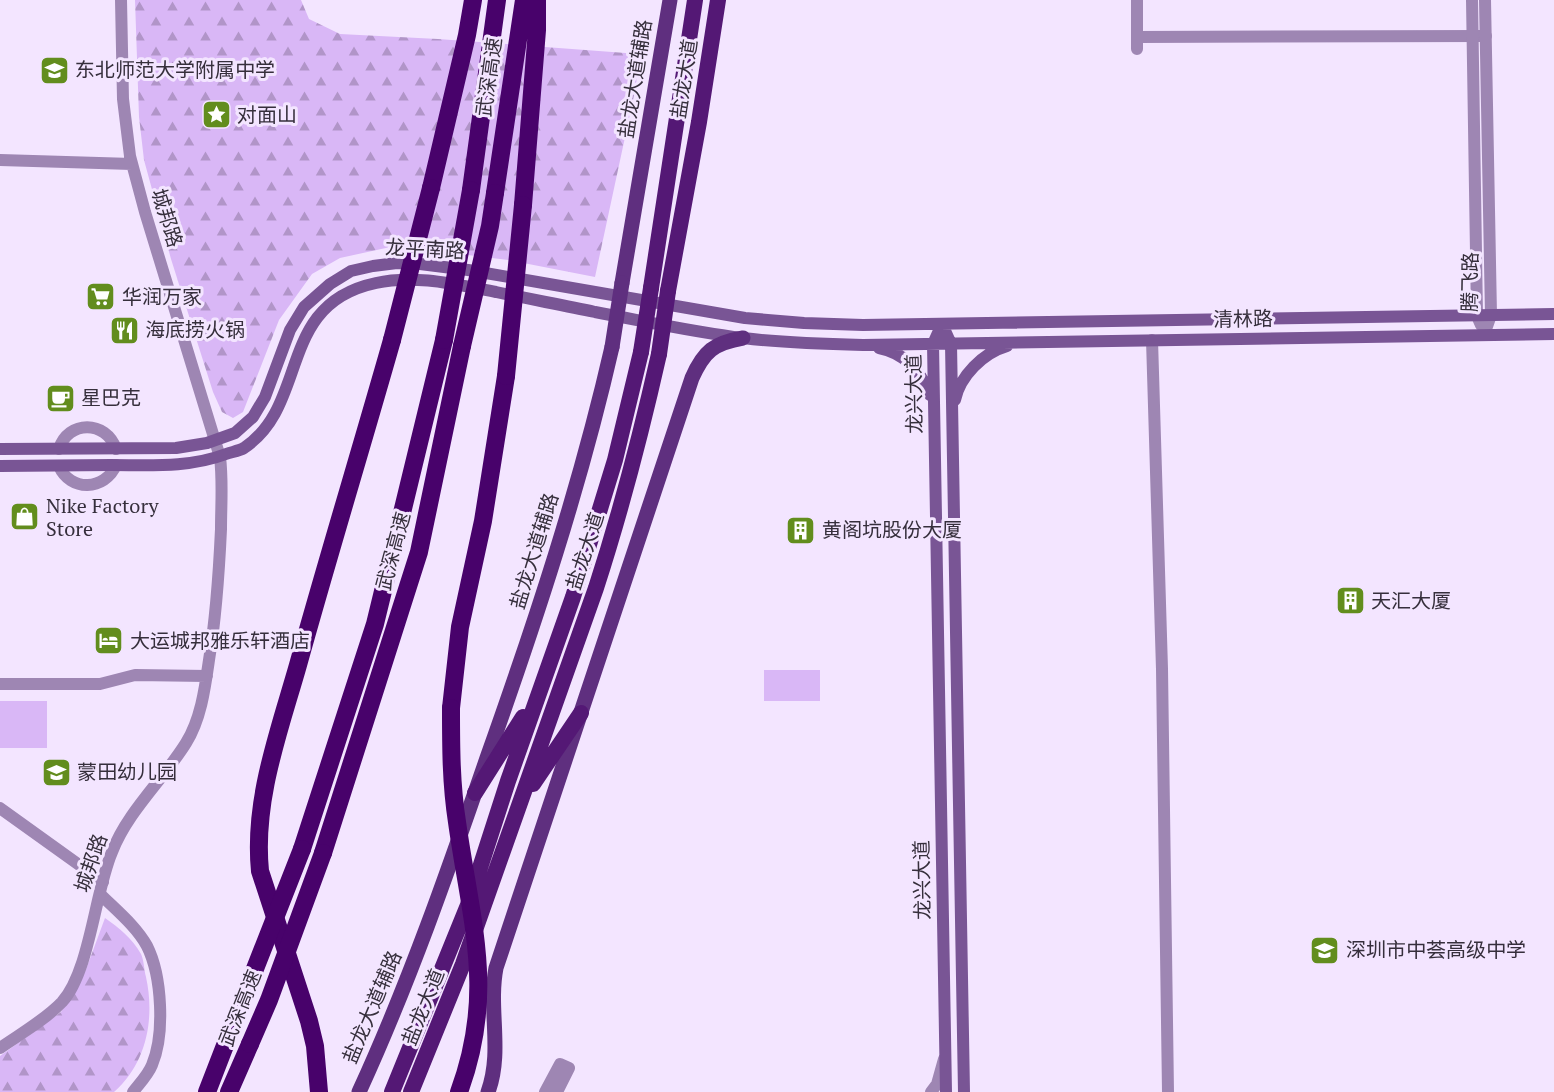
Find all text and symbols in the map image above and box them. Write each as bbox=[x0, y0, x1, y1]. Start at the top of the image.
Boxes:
street label: 盐龙大道辅路 bbox=[612, 18, 657, 140]
street label: 武深高速 bbox=[470, 35, 507, 118]
street label: 盐龙大道 bbox=[664, 37, 703, 121]
school or university icon: 东北师范大学附属中学 bbox=[38, 54, 70, 86]
place label: 东北师范大学附属中学 bbox=[75, 56, 275, 83]
place icon: 对面山 bbox=[200, 99, 232, 131]
place label: 对面山 bbox=[237, 101, 297, 128]
street label: 城邦路 bbox=[146, 185, 189, 250]
street label: 龙平南路 bbox=[384, 233, 466, 264]
street label: 腾飞路 bbox=[1455, 252, 1484, 312]
supermarket icon: 华润万家 bbox=[85, 281, 117, 313]
place label: 华润万家 bbox=[122, 283, 202, 310]
street label: 清林路 bbox=[1213, 304, 1273, 333]
restaurant icon: 海底捞火锅 bbox=[108, 314, 140, 346]
place label: 海底捞火锅 bbox=[145, 316, 245, 343]
street label: 龙兴大道 bbox=[899, 354, 928, 434]
cafe icon: 星巴克 bbox=[44, 382, 76, 414]
place label: 星巴克 bbox=[81, 384, 141, 411]
street label: 盐龙大道辅路 bbox=[503, 490, 564, 612]
place label: Nike Factory Store bbox=[46, 492, 159, 542]
shop icon: Nike Factory Store bbox=[9, 501, 41, 533]
street label: 武深高速 bbox=[369, 509, 416, 593]
street label: 盐龙大道 bbox=[559, 509, 610, 593]
building icon: 黄阁坑股份大厦 bbox=[785, 514, 817, 546]
place label: 黄阁坑股份大厦 bbox=[822, 516, 962, 543]
building icon: 天汇大厦 bbox=[1334, 585, 1366, 617]
place label: 天汇大厦 bbox=[1371, 587, 1451, 614]
hotel icon: 大运城邦雅乐轩酒店 bbox=[93, 625, 125, 657]
place label: 大运城邦雅乐轩酒店 bbox=[130, 627, 310, 654]
school or university icon: 蒙田幼儿园 bbox=[40, 756, 72, 788]
place label: 蒙田幼儿园 bbox=[77, 758, 177, 785]
street label: 城邦路 bbox=[68, 830, 113, 896]
street label: 龙兴大道 bbox=[907, 840, 936, 920]
school or university icon: 深圳市中荟高级中学 bbox=[1309, 934, 1341, 966]
place label: 深圳市中荟高级中学 bbox=[1346, 936, 1526, 963]
street label: 盐龙大道辅路 bbox=[336, 946, 407, 1067]
street label: 盐龙大道 bbox=[395, 965, 450, 1049]
street label: 武深高速 bbox=[212, 966, 267, 1050]

